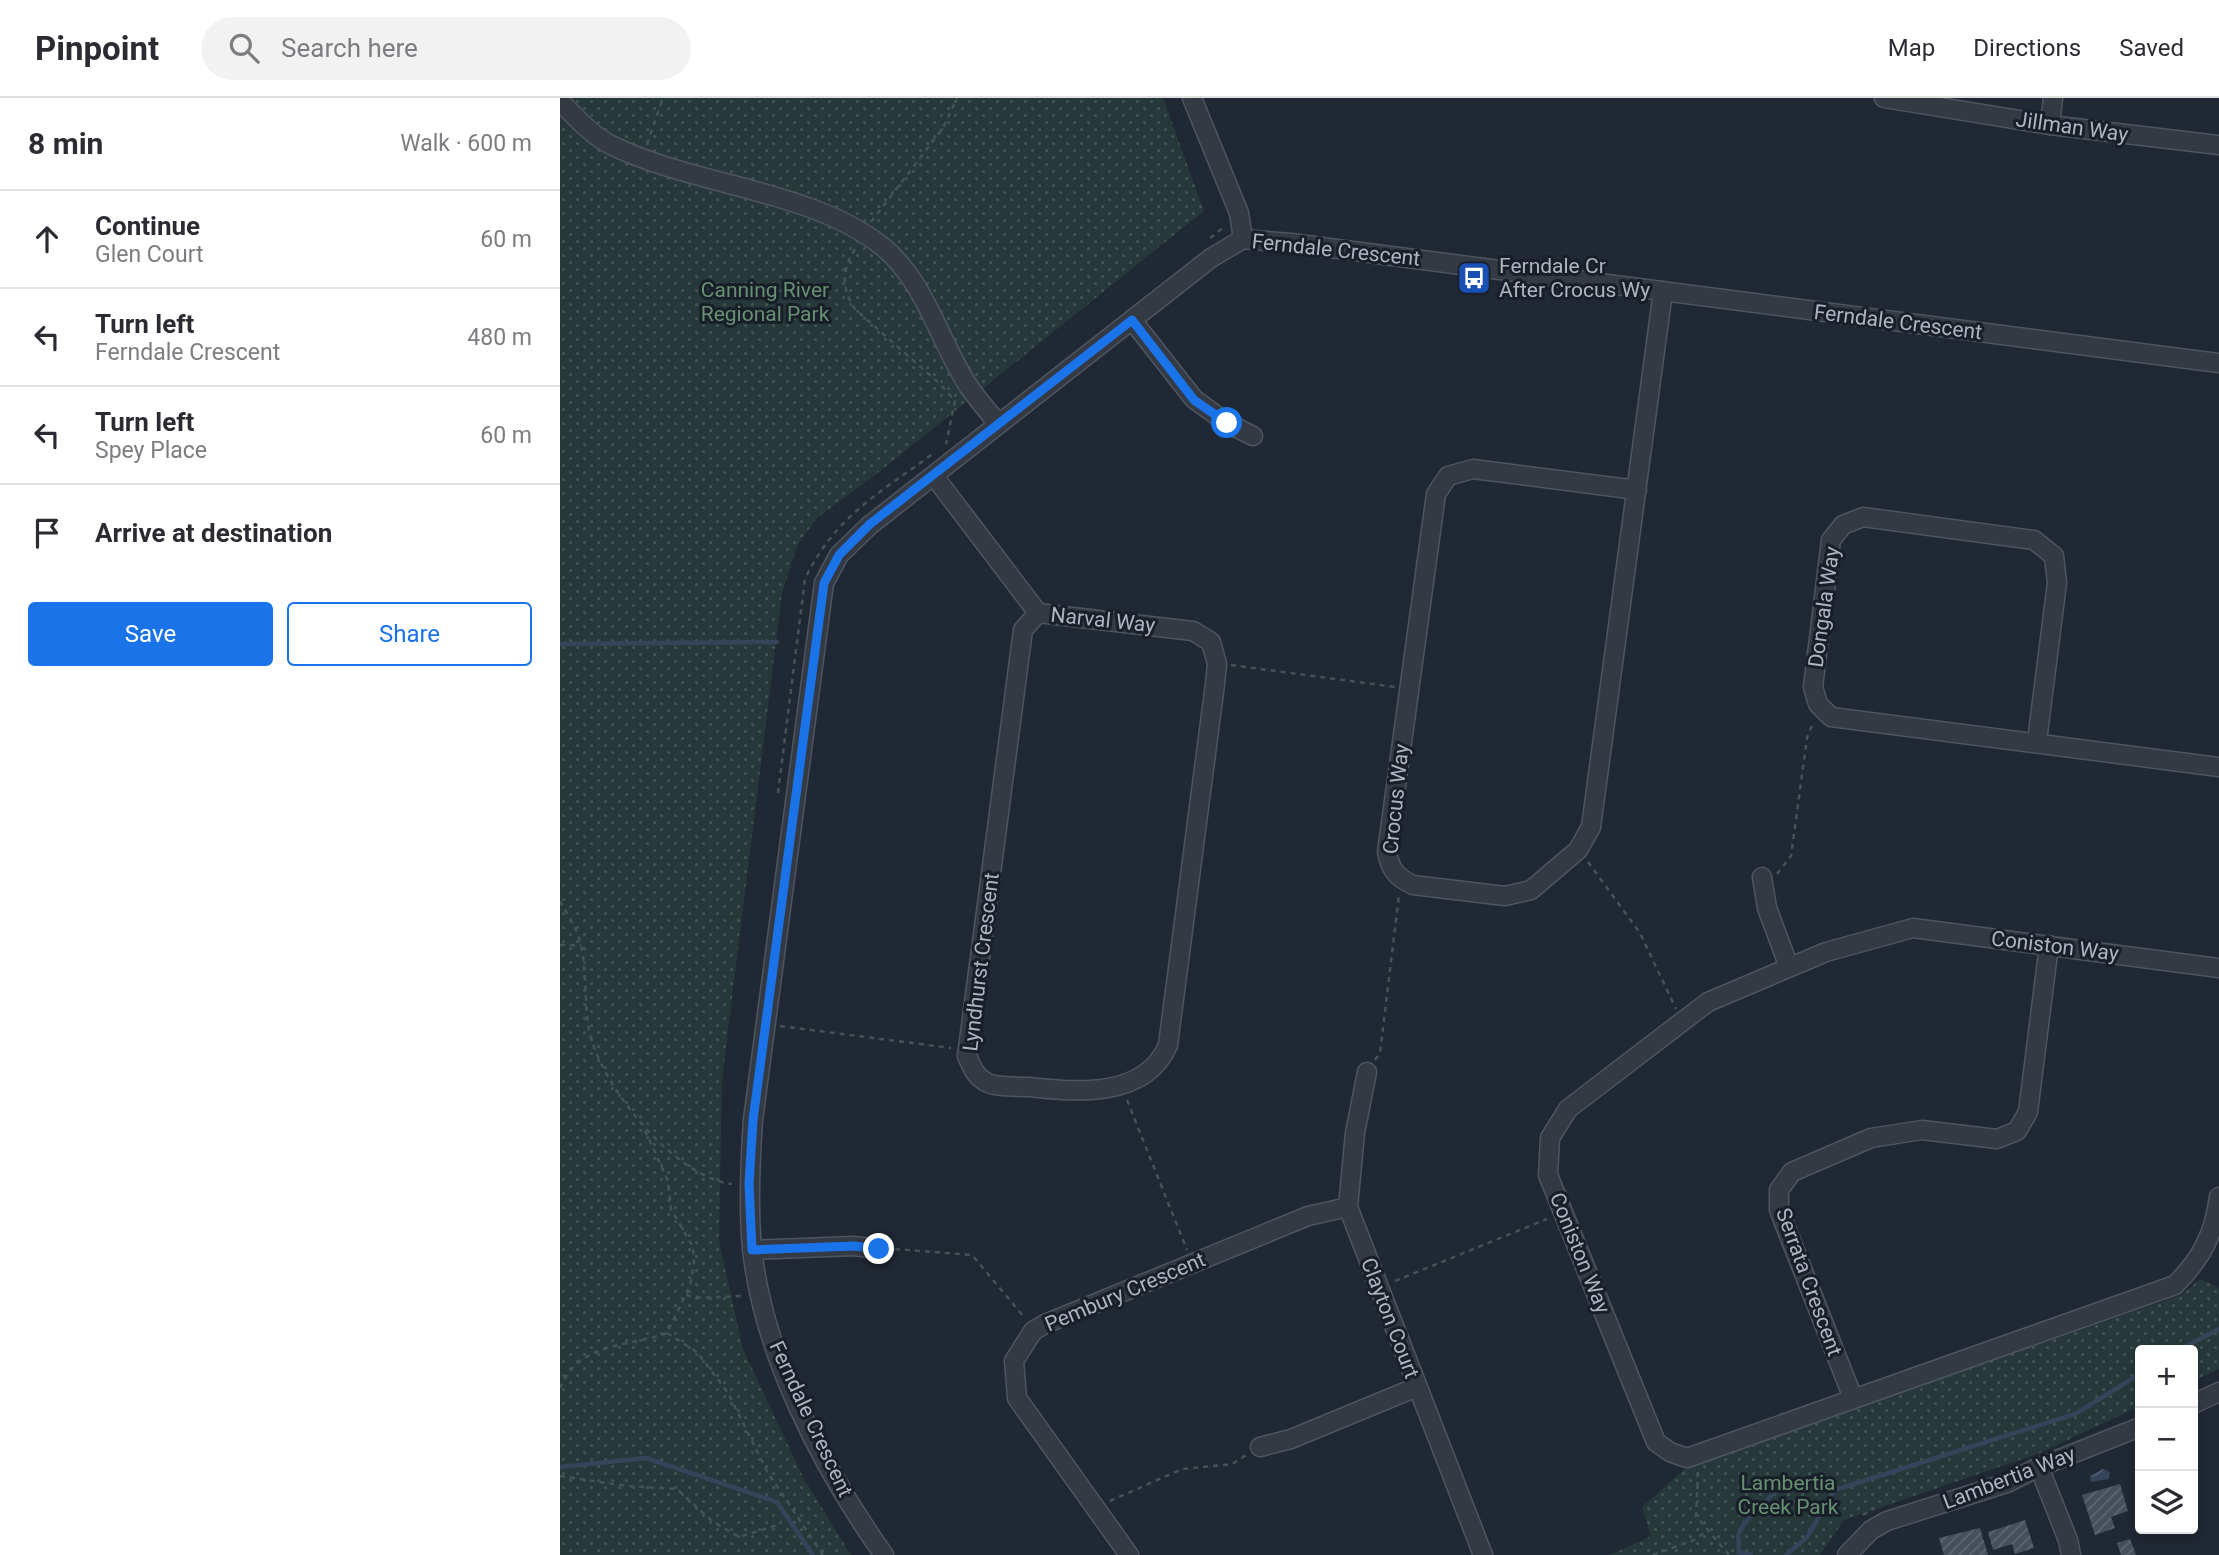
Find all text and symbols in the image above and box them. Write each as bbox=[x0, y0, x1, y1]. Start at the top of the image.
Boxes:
search box bbox=[201, 17, 691, 80]
text: Pinpoint bbox=[35, 29, 159, 68]
icon: search bbox=[225, 29, 263, 67]
text: Search here bbox=[281, 33, 418, 63]
text: Map bbox=[1888, 34, 1935, 62]
text: Directions bbox=[1973, 34, 2081, 62]
text: Saved bbox=[2119, 34, 2184, 62]
street label: Jillman Way bbox=[2014, 107, 2130, 147]
text: 8 min bbox=[28, 126, 103, 161]
text: Walk · 600 m bbox=[400, 130, 532, 157]
text: Continue bbox=[95, 211, 200, 241]
icon: ahead bbox=[28, 220, 66, 258]
text: 60 m bbox=[480, 226, 532, 253]
street label: Ferndale Crescent bbox=[1251, 229, 1421, 271]
text: Glen Court bbox=[95, 241, 204, 268]
place label: Ferndale Cr After Crocus Wy bbox=[1499, 254, 1650, 302]
bus stop icon: Ferndale Cr After Crocus Wy bbox=[1455, 259, 1493, 297]
park label: Canning River Regional Park bbox=[701, 278, 830, 326]
street label: Ferndale Crescent bbox=[1813, 300, 1984, 344]
text: Turn left bbox=[95, 309, 194, 339]
icon: left bbox=[28, 318, 66, 356]
text: 480 m bbox=[467, 324, 532, 351]
text: Ferndale Crescent bbox=[95, 339, 280, 366]
text: Turn left bbox=[95, 407, 194, 437]
route start bbox=[1211, 407, 1242, 438]
icon: left bbox=[28, 416, 66, 454]
text: 60 m bbox=[480, 422, 532, 449]
text: Spey Place bbox=[95, 437, 207, 464]
icon: arrive bbox=[28, 514, 66, 552]
text: Arrive at destination bbox=[95, 518, 332, 548]
street label: Dongala Way bbox=[1804, 545, 1844, 669]
button: Save bbox=[28, 602, 273, 666]
button: Share bbox=[287, 602, 532, 666]
street label: Narval Way bbox=[1050, 603, 1157, 637]
street label: Crocus Way bbox=[1378, 743, 1414, 855]
street label: Lyndhurst Crescent bbox=[958, 871, 1004, 1053]
street label: Coniston Way bbox=[1990, 926, 2120, 966]
street label: Coniston Way bbox=[1545, 1189, 1615, 1317]
street label: Serrata Crescent bbox=[1771, 1205, 1847, 1359]
route end bbox=[863, 1233, 894, 1264]
street label: Pembury Crescent bbox=[1041, 1247, 1209, 1337]
street label: Clayton Court bbox=[1356, 1254, 1424, 1382]
street label: Ferndale Crescent bbox=[764, 1337, 858, 1501]
map controls bbox=[2135, 1345, 2198, 1534]
button: + bbox=[2135, 1345, 2198, 1408]
button: − bbox=[2135, 1408, 2198, 1471]
street label: Lambertia Way bbox=[1939, 1442, 2079, 1514]
park label: Lambertia Creek Park bbox=[1737, 1471, 1839, 1519]
button: layers bbox=[2135, 1471, 2198, 1534]

